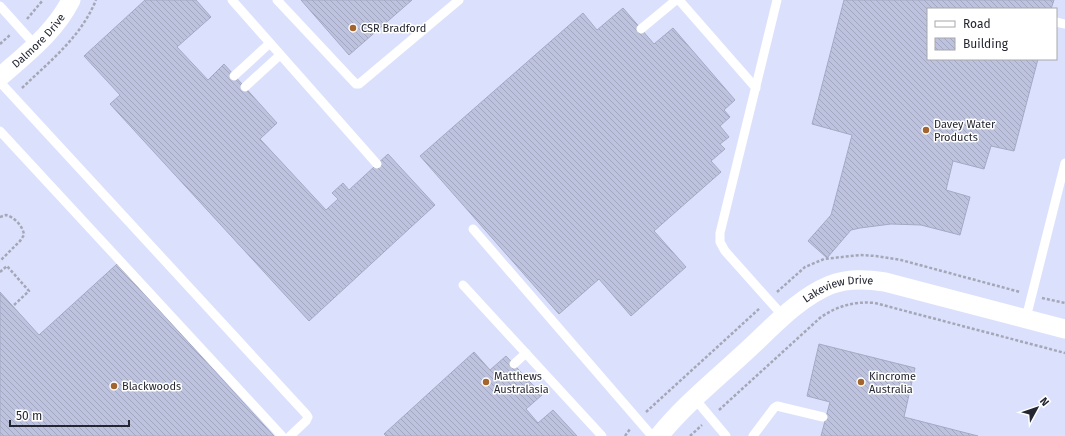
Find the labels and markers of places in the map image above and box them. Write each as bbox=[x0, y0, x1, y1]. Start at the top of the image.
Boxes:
place label: CSR Bradford bbox=[361, 22, 426, 35]
marker: CSR Bradford bbox=[348, 23, 358, 33]
place label: Davey Water Products bbox=[934, 118, 996, 144]
marker: Davey Water Products bbox=[921, 125, 931, 135]
place label: Matthews Australasia bbox=[494, 370, 549, 396]
place label: Kincrome Australia bbox=[869, 370, 916, 396]
marker: Matthews Australasia bbox=[481, 377, 491, 387]
marker: Kincrome Australia bbox=[856, 377, 866, 387]
place label: Blackwoods bbox=[122, 380, 181, 393]
marker: Blackwoods bbox=[109, 381, 119, 391]

